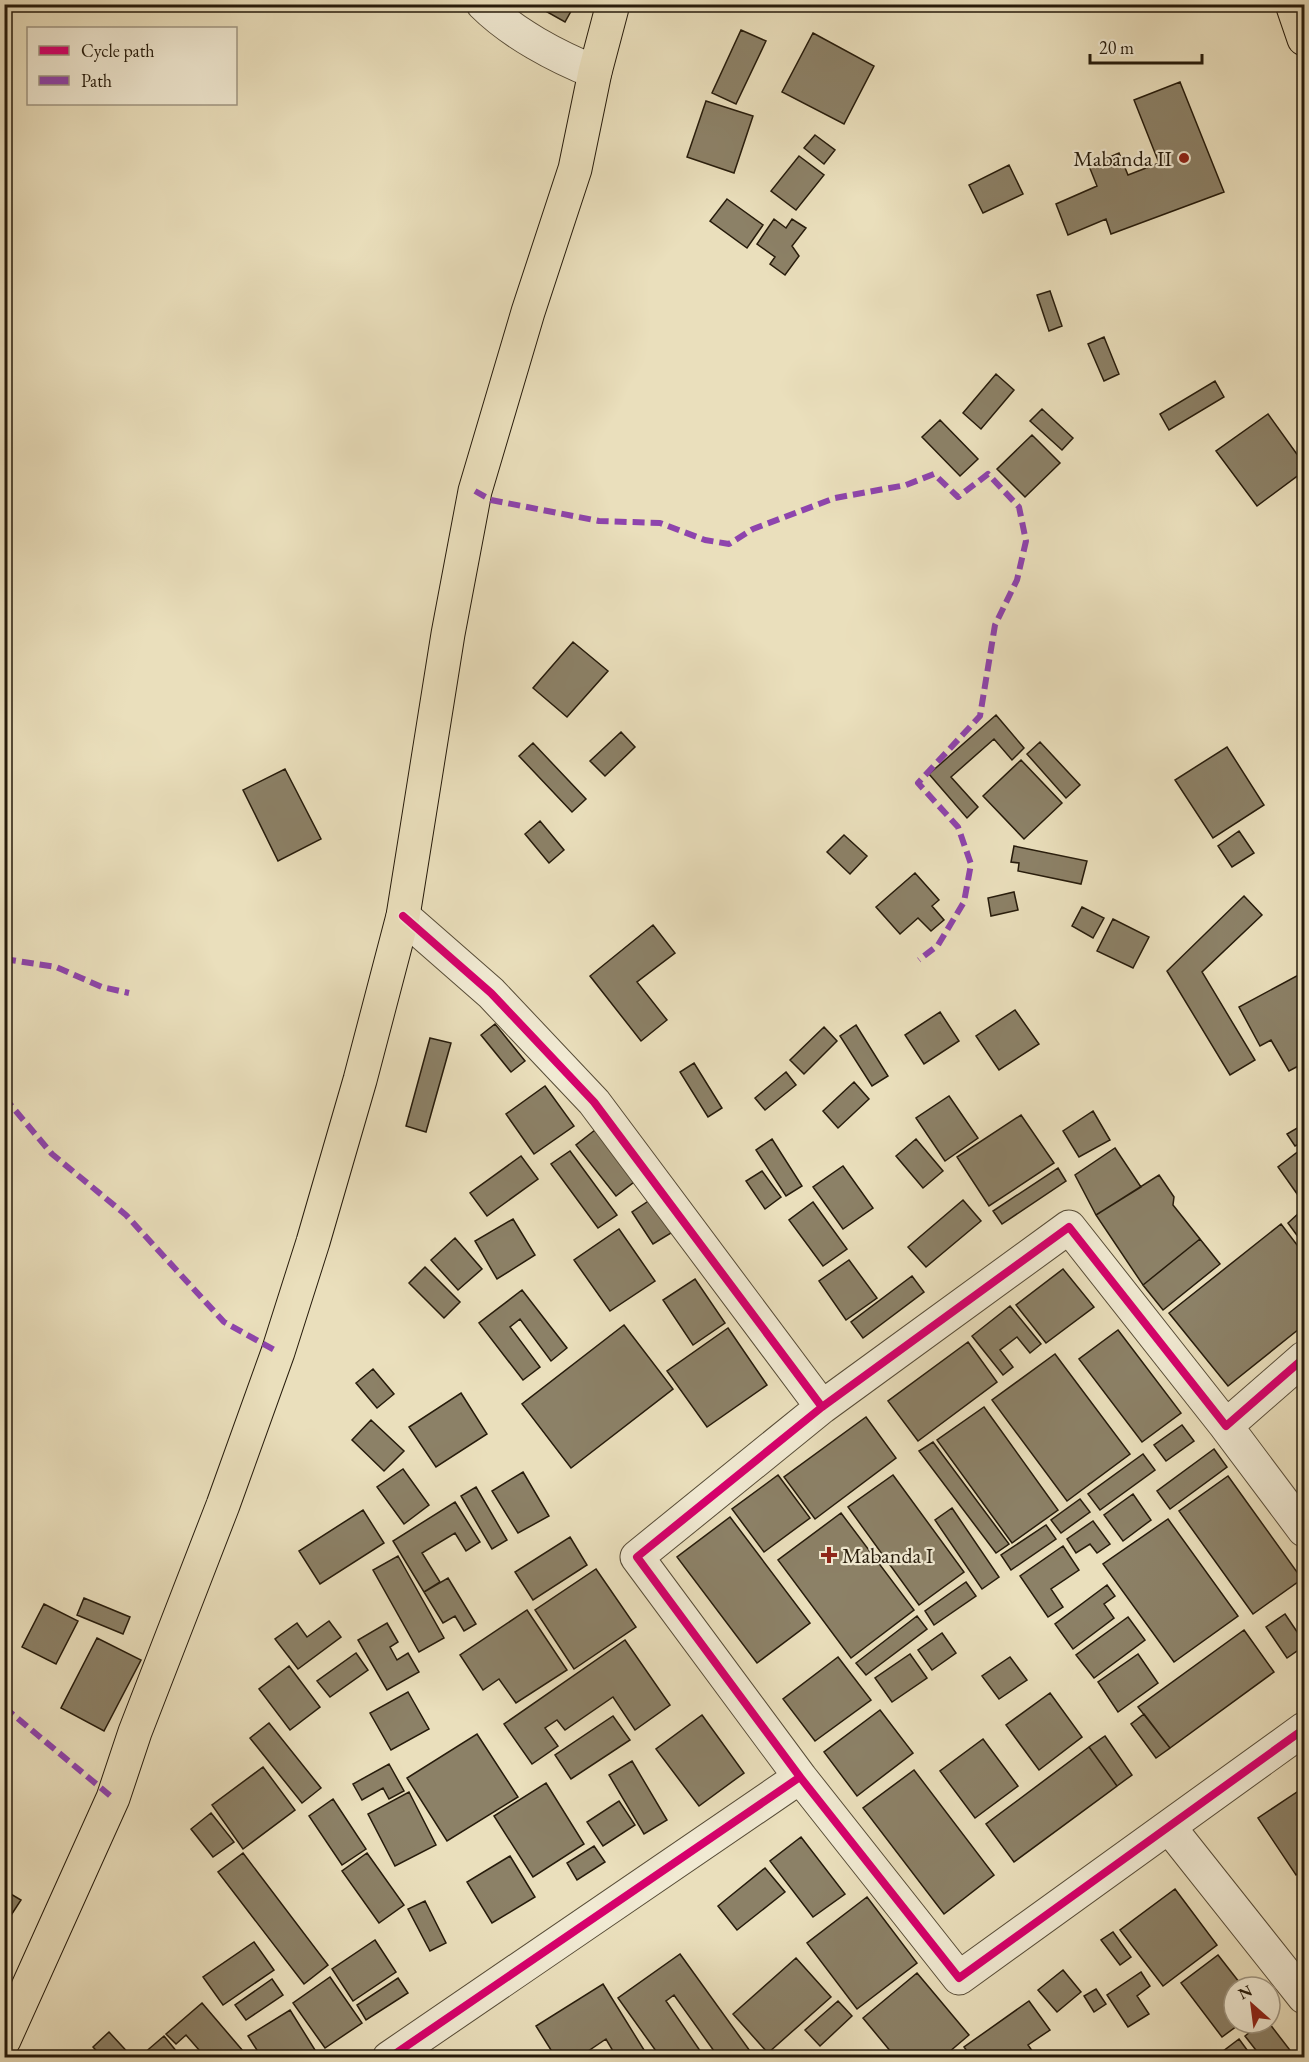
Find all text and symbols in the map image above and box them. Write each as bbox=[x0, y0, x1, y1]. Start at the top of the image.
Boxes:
legend bbox=[27, 27, 237, 105]
scale bar bbox=[1090, 27, 1202, 65]
text: 20 m bbox=[1099, 36, 1134, 59]
text: Cycle path bbox=[81, 39, 155, 62]
text: Path bbox=[81, 69, 112, 92]
place label: Mabanda II bbox=[1073, 144, 1173, 173]
marker: Mabanda II bbox=[1177, 151, 1191, 165]
place label: Mabanda I bbox=[842, 1541, 934, 1570]
marker: Mabanda I bbox=[820, 1546, 838, 1564]
north arrow bbox=[1222, 1975, 1282, 2035]
text: N bbox=[1235, 1980, 1256, 2005]

